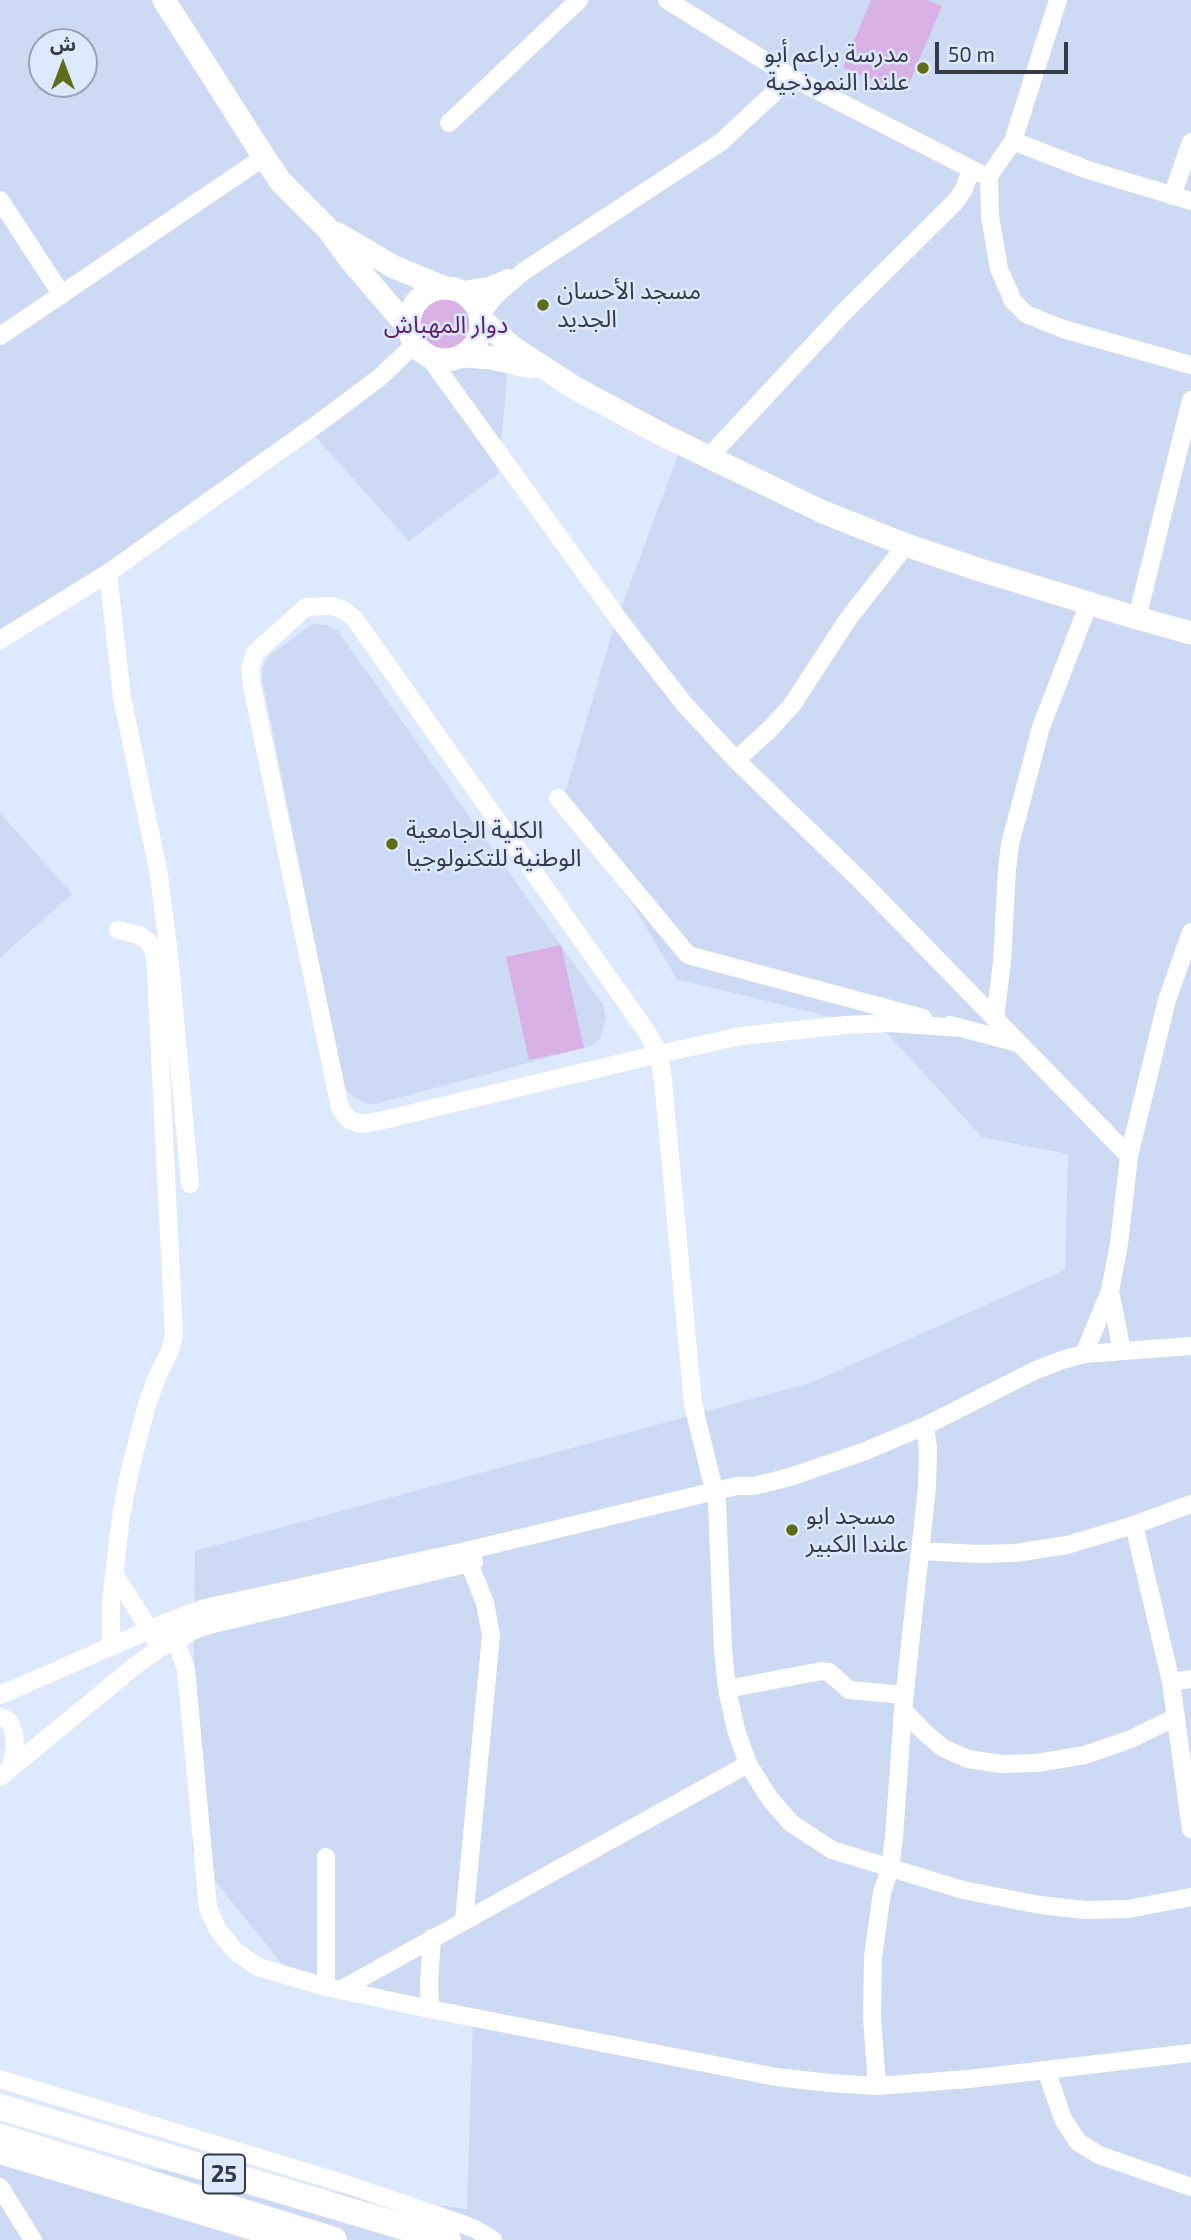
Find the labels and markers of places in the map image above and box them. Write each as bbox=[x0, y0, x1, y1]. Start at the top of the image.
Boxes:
place label: مدرسة براعم أبو علندا النموذجية bbox=[764, 40, 909, 96]
marker: مدرسة براعم أبو علندا النموذجية bbox=[915, 60, 931, 76]
place label: مسجد الأحسان الجديد bbox=[557, 277, 701, 333]
marker: مسجد الأحسان الجديد bbox=[535, 297, 551, 313]
place label: الكلية الجامعية الوطنية للتكنولوجيا bbox=[406, 816, 582, 872]
marker: الكلية الجامعية الوطنية للتكنولوجيا bbox=[384, 836, 400, 852]
place label: مسجد ابو علندا الكبير bbox=[806, 1502, 908, 1558]
marker: مسجد ابو علندا الكبير bbox=[784, 1522, 800, 1538]

